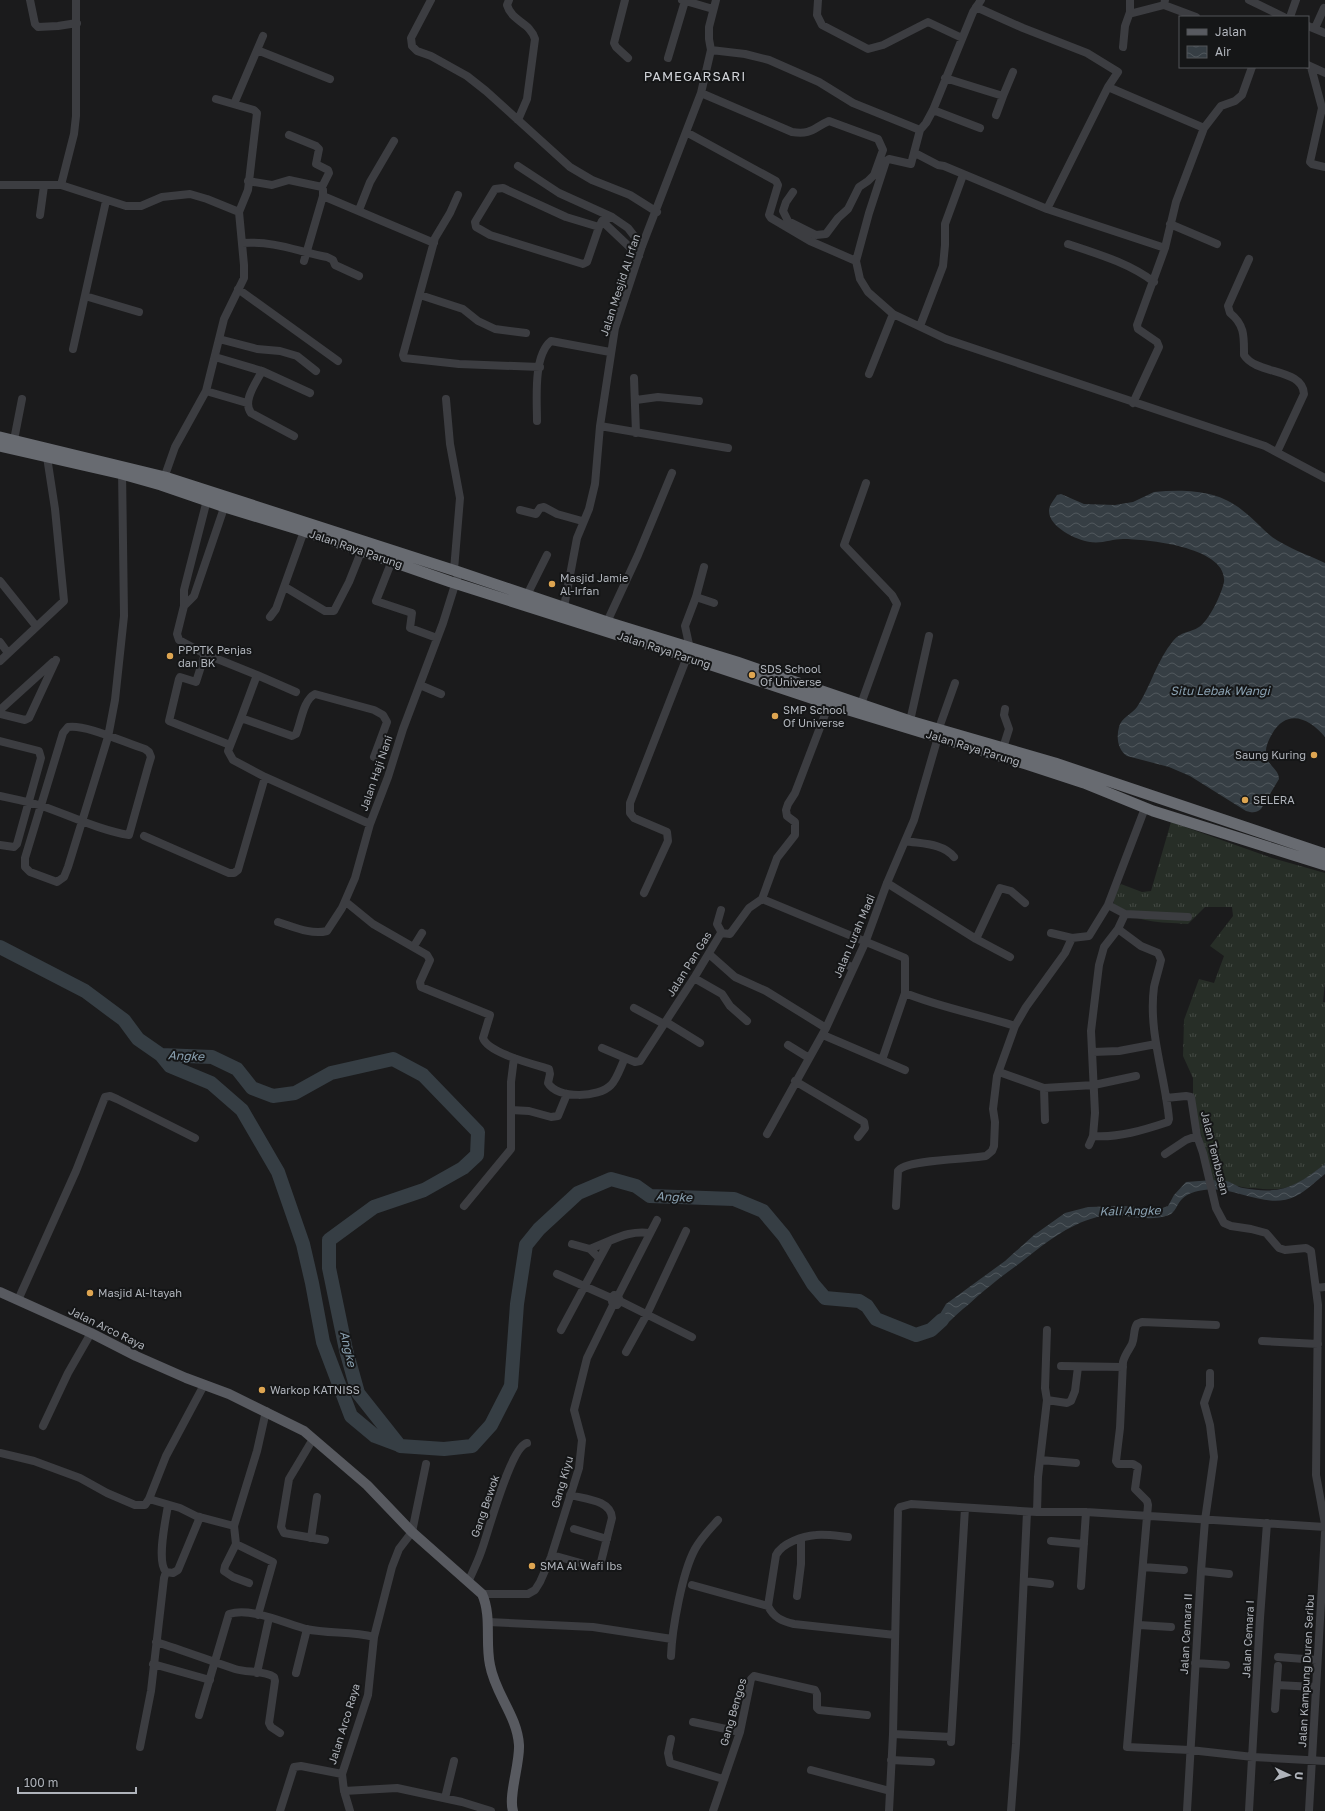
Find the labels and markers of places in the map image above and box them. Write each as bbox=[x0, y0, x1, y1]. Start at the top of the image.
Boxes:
place label: Masjid Jamie Al-Irfan bbox=[560, 571, 628, 597]
marker: Masjid Jamie Al-Irfan bbox=[547, 579, 557, 589]
place label: PPPTK Penjas dan BK bbox=[178, 643, 252, 669]
marker: PPPTK Penjas dan BK bbox=[165, 651, 175, 661]
place label: SDS School Of Universe bbox=[760, 662, 822, 688]
marker: SDS School Of Universe bbox=[747, 670, 757, 680]
place label: SMP School Of Universe bbox=[783, 703, 846, 729]
marker: SMP School Of Universe bbox=[770, 711, 780, 721]
place label: Saung Kuring bbox=[1235, 748, 1306, 761]
marker: Saung Kuring bbox=[1309, 750, 1319, 760]
place label: SELERA bbox=[1253, 793, 1295, 806]
marker: SELERA bbox=[1240, 795, 1250, 805]
place label: Masjid Al-Itayah bbox=[98, 1286, 182, 1299]
marker: Masjid Al-Itayah bbox=[85, 1288, 95, 1298]
place label: Warkop KATNISS bbox=[270, 1383, 360, 1396]
marker: Warkop KATNISS bbox=[257, 1385, 267, 1395]
place label: SMA Al Wafi Ibs bbox=[540, 1559, 622, 1572]
marker: SMA Al Wafi Ibs bbox=[527, 1561, 537, 1571]

